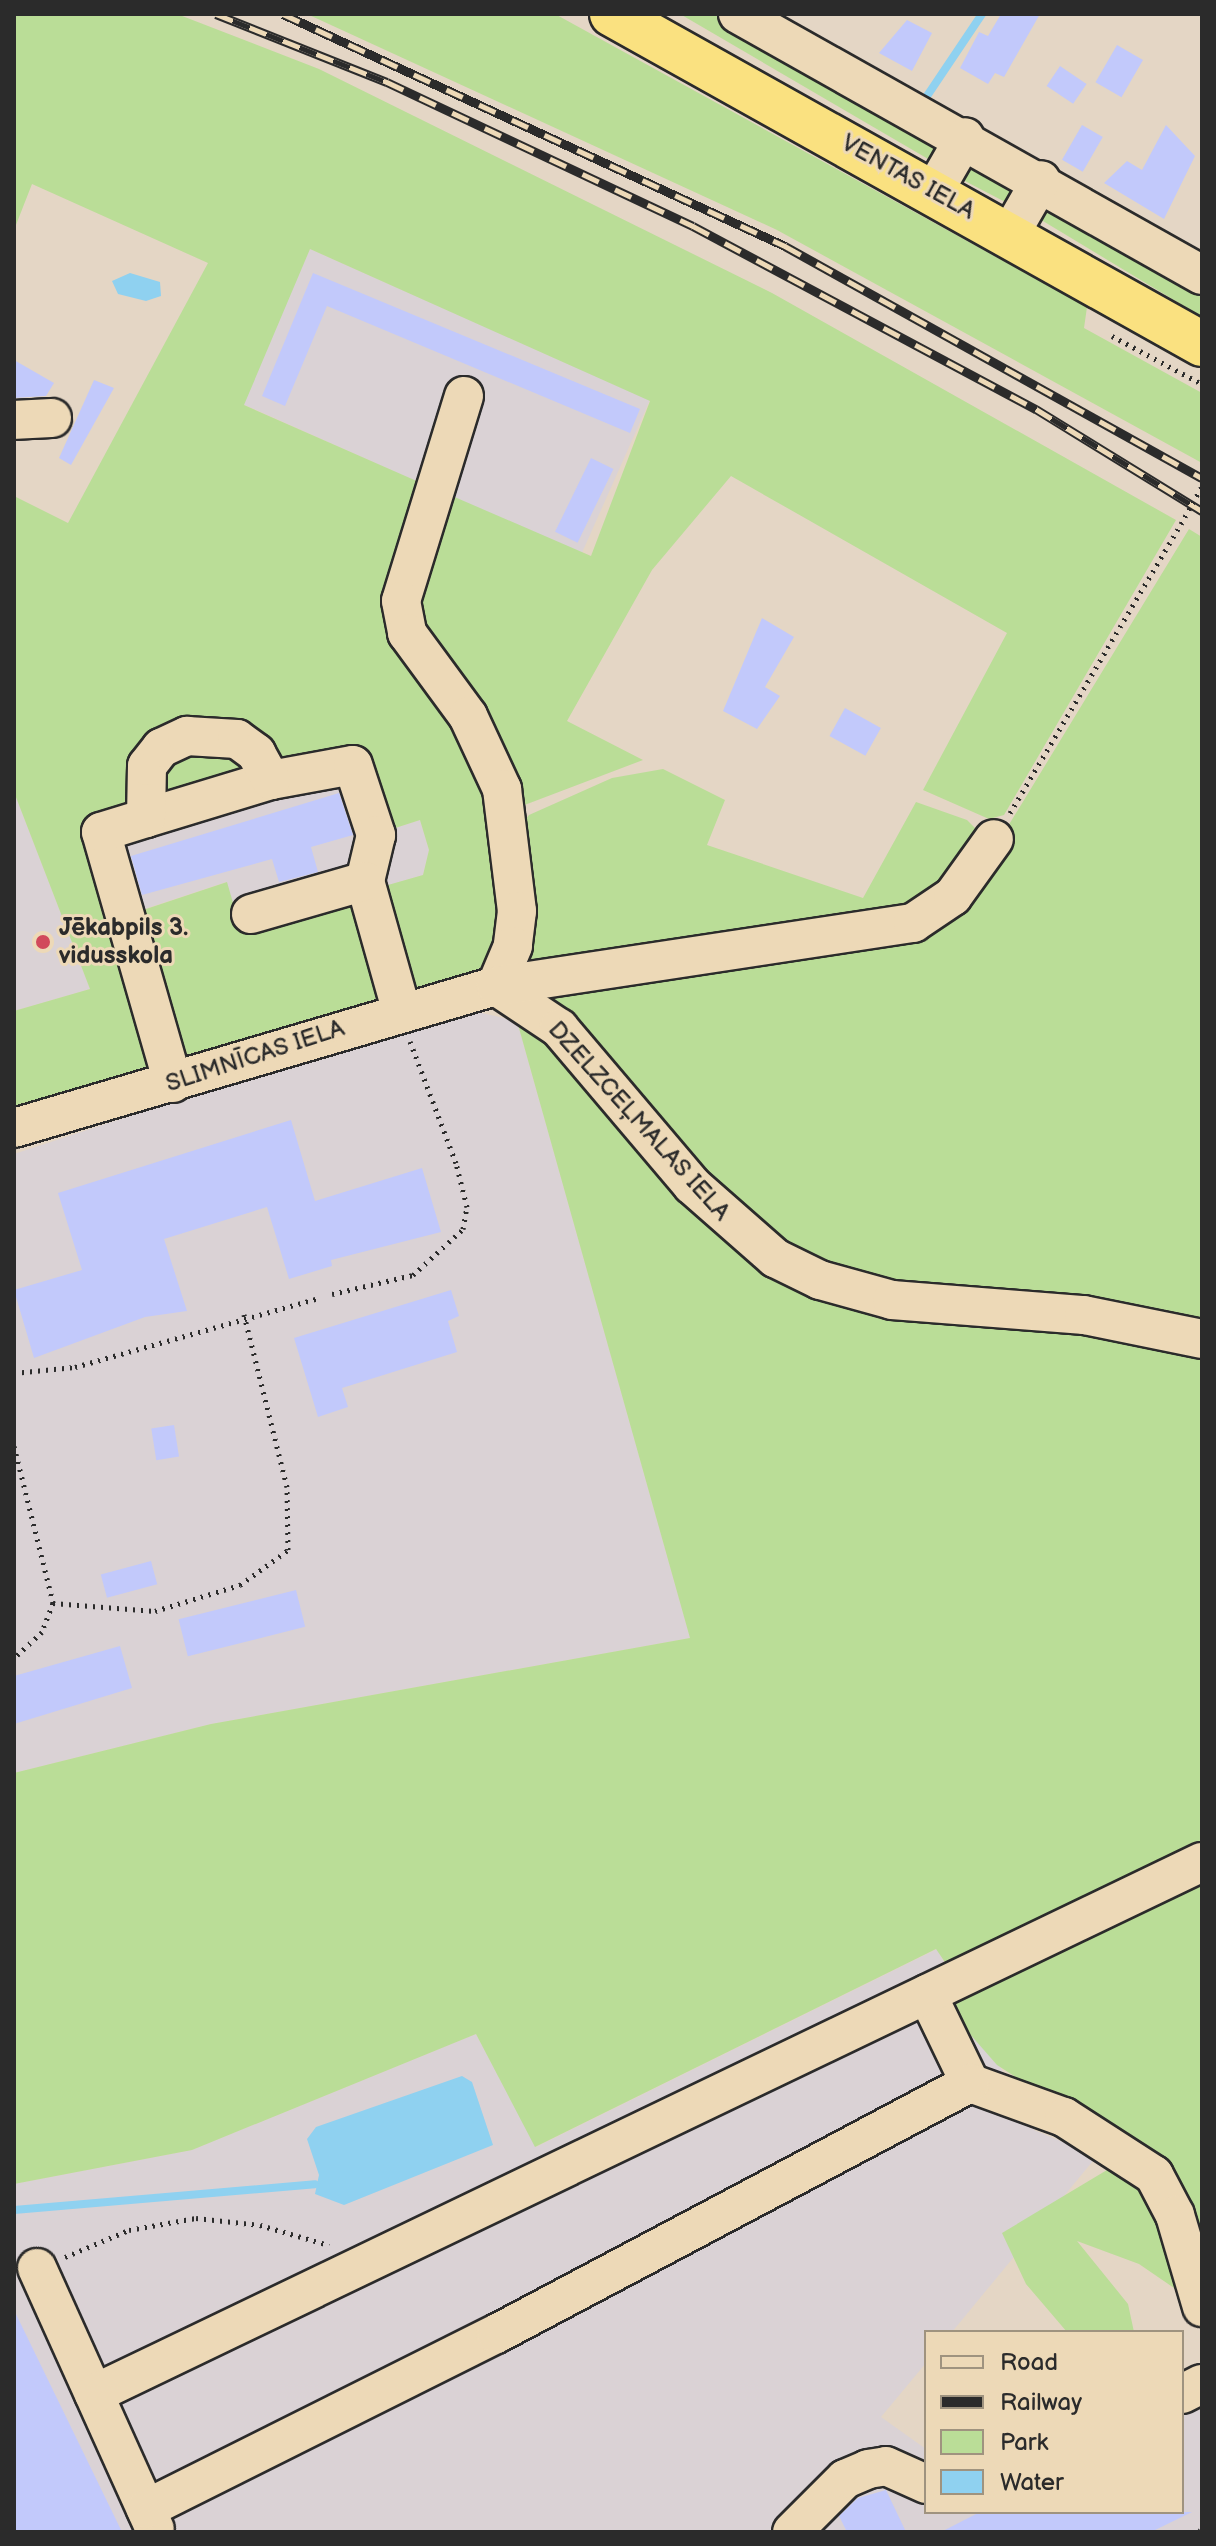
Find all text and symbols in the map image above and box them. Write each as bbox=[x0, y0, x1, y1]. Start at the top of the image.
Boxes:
street label: VENTAS IELA bbox=[836, 129, 980, 225]
place label: Jēkabpils 3. vidusskola bbox=[59, 914, 188, 970]
marker: Jēkabpils 3. vidusskola bbox=[34, 933, 52, 951]
street label: SLIMNĪCAS IELA bbox=[162, 1014, 348, 1098]
street label: DZELZCEĻMALAS IELA bbox=[542, 1016, 736, 1226]
legend bbox=[924, 2330, 1184, 2514]
text: Road bbox=[1000, 2348, 1058, 2377]
text: Railway bbox=[1000, 2388, 1082, 2417]
text: Park bbox=[1000, 2428, 1048, 2457]
text: Water bbox=[1000, 2468, 1064, 2497]

